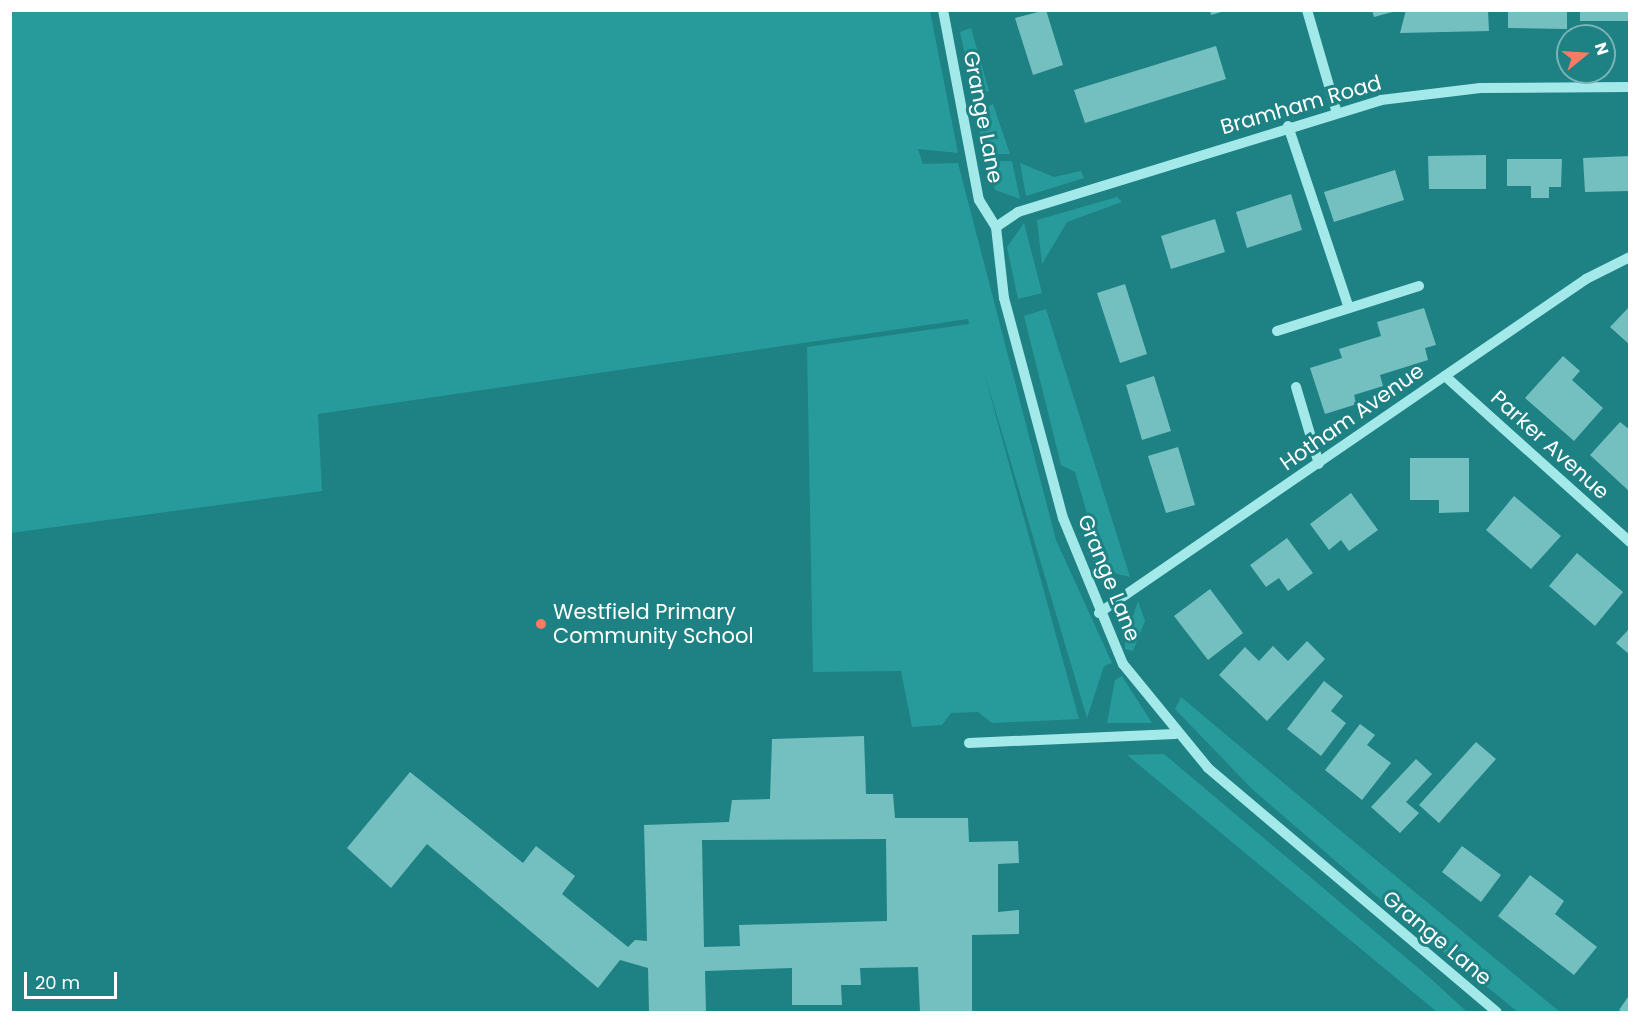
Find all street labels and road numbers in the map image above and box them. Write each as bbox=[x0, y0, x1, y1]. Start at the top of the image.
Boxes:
street label: Grange Lane bbox=[958, 49, 1008, 185]
street label: Bramham Road bbox=[1218, 70, 1384, 140]
street label: Hotham Avenue bbox=[1275, 358, 1429, 476]
street label: Parker Avenue bbox=[1486, 385, 1614, 505]
street label: Grange Lane bbox=[1072, 511, 1146, 645]
street label: Grange Lane bbox=[1377, 885, 1497, 991]

